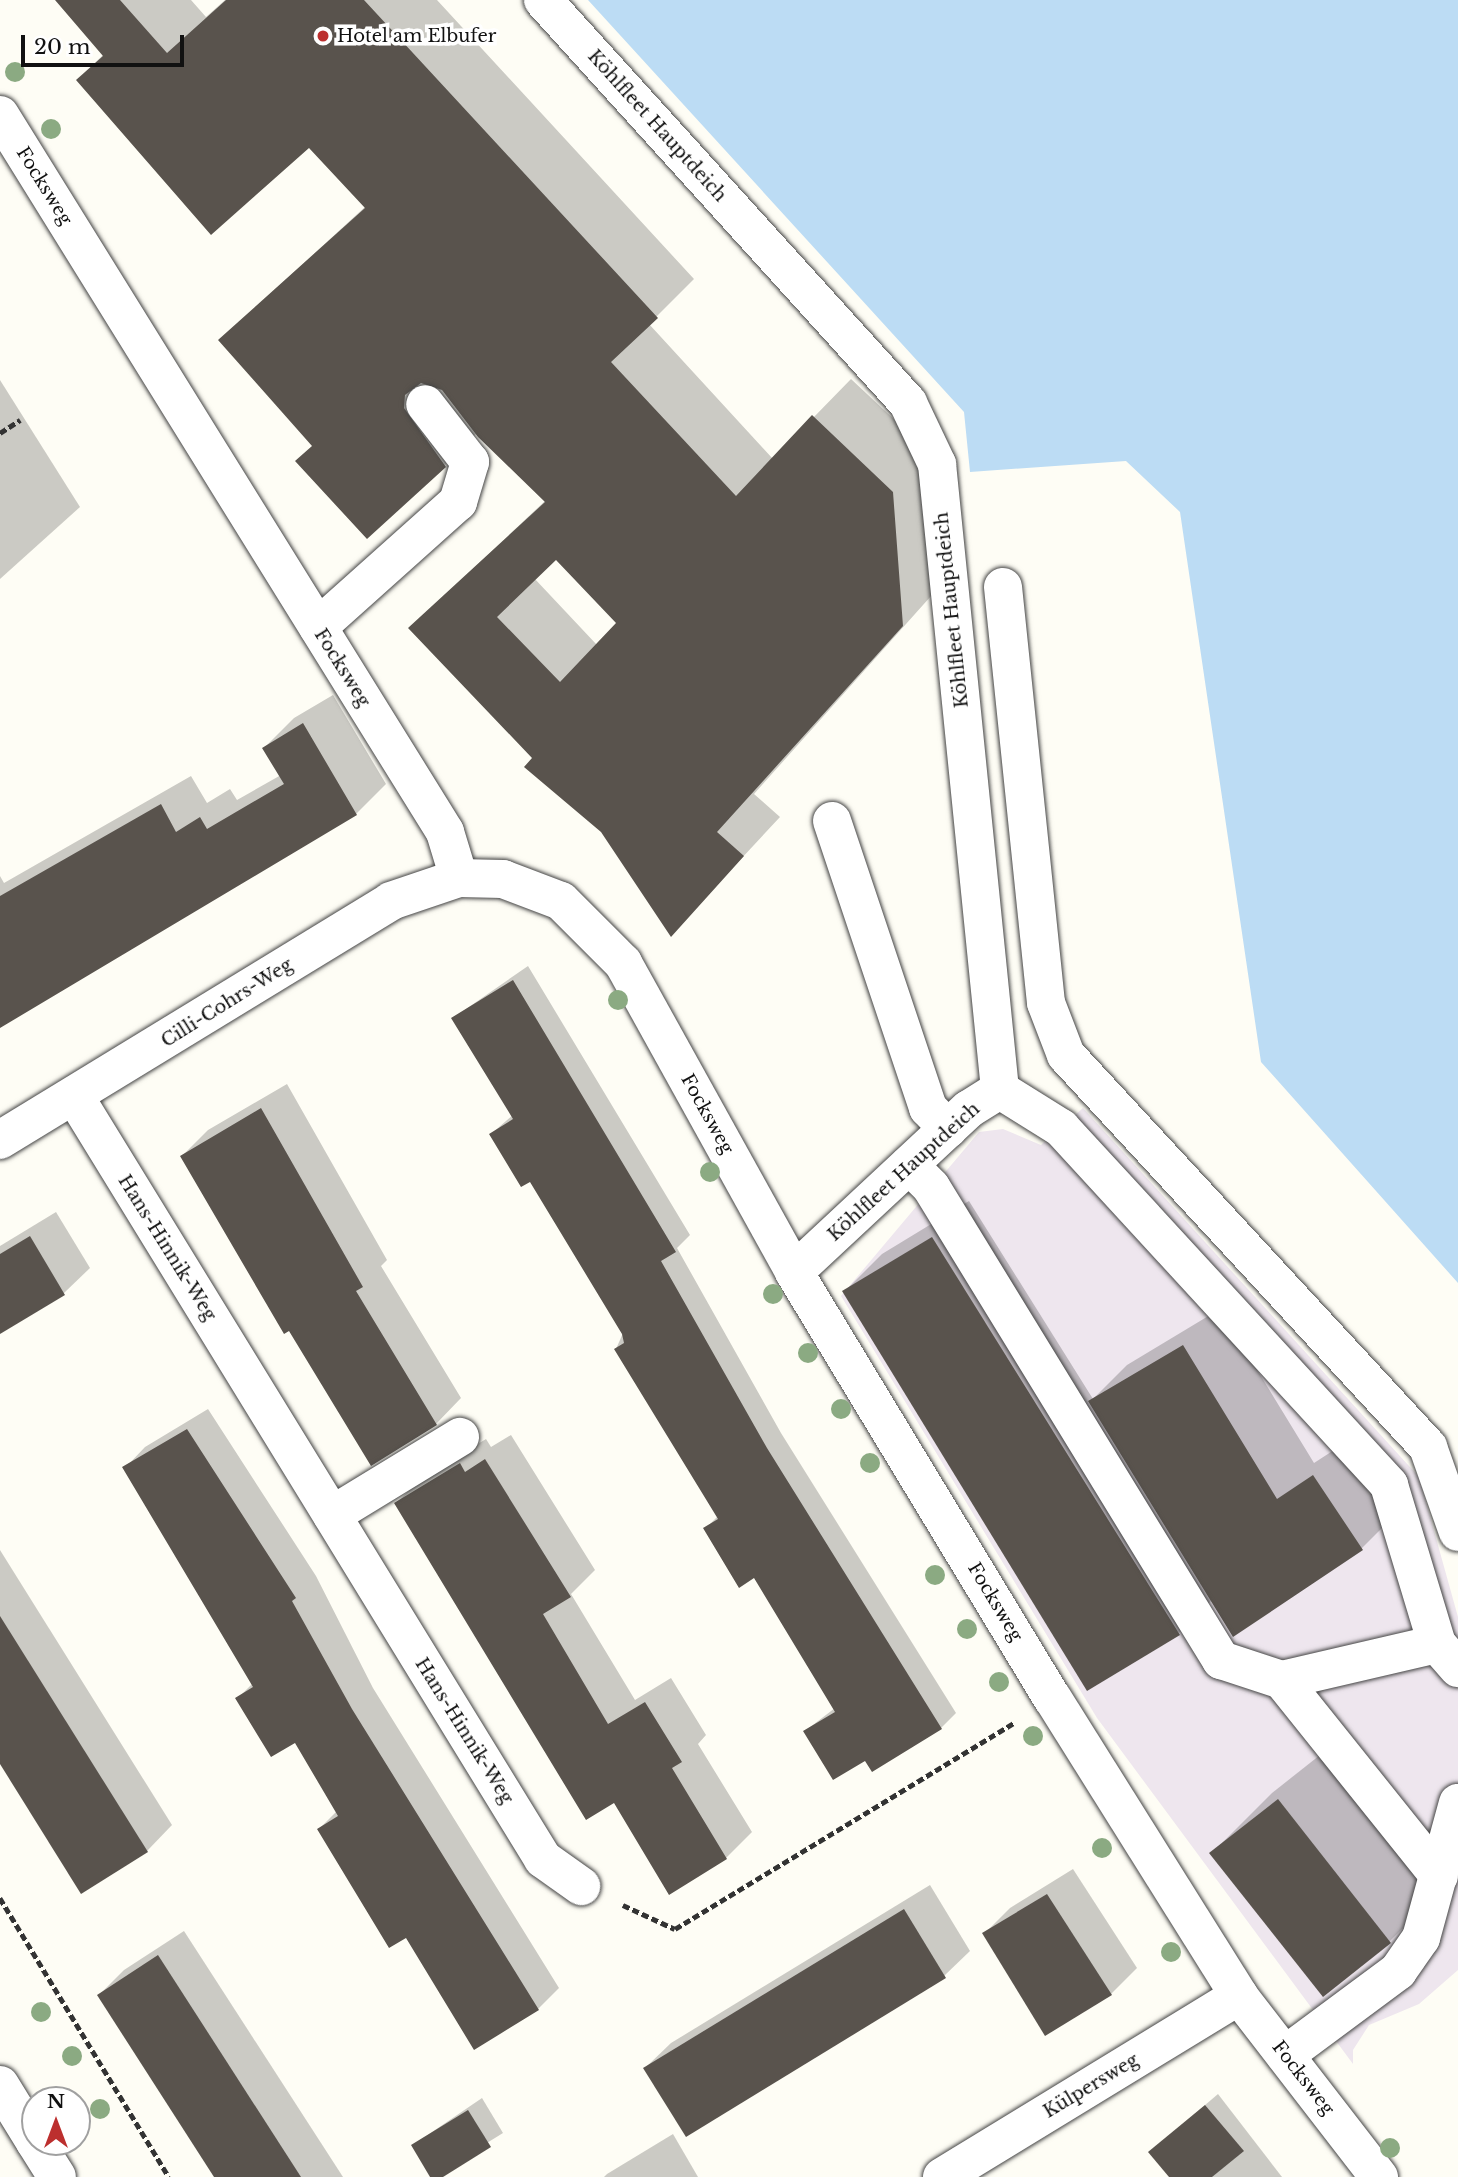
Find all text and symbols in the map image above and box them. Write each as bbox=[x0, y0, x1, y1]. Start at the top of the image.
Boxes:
scale bar bbox=[24, 21, 187, 65]
place label: Hotel am Elbufer bbox=[337, 25, 496, 47]
marker: Hotel am Elbufer bbox=[315, 28, 331, 44]
text: 20 m bbox=[34, 34, 91, 60]
street label: Köhlfleet Hauptdeich bbox=[583, 46, 731, 206]
street label: Focksweg bbox=[12, 143, 76, 229]
street label: Köhlfleet Hauptdeich bbox=[931, 511, 973, 709]
street label: Focksweg bbox=[310, 625, 374, 711]
street label: Cilli-Cohrs-Weg bbox=[157, 954, 297, 1052]
street label: Focksweg bbox=[676, 1070, 738, 1158]
street label: Köhlfleet Hauptdeich bbox=[824, 1098, 984, 1246]
street label: Hans-Hinnik-Weg bbox=[113, 1171, 221, 1325]
street label: Focksweg bbox=[963, 1559, 1027, 1645]
street label: Hans-Hinnik-Weg bbox=[410, 1654, 518, 1808]
street label: Focksweg bbox=[1267, 2037, 1339, 2119]
street label: Külpersweg bbox=[1040, 2049, 1142, 2123]
north arrow bbox=[21, 2086, 91, 2156]
text: N bbox=[47, 2090, 65, 2113]

